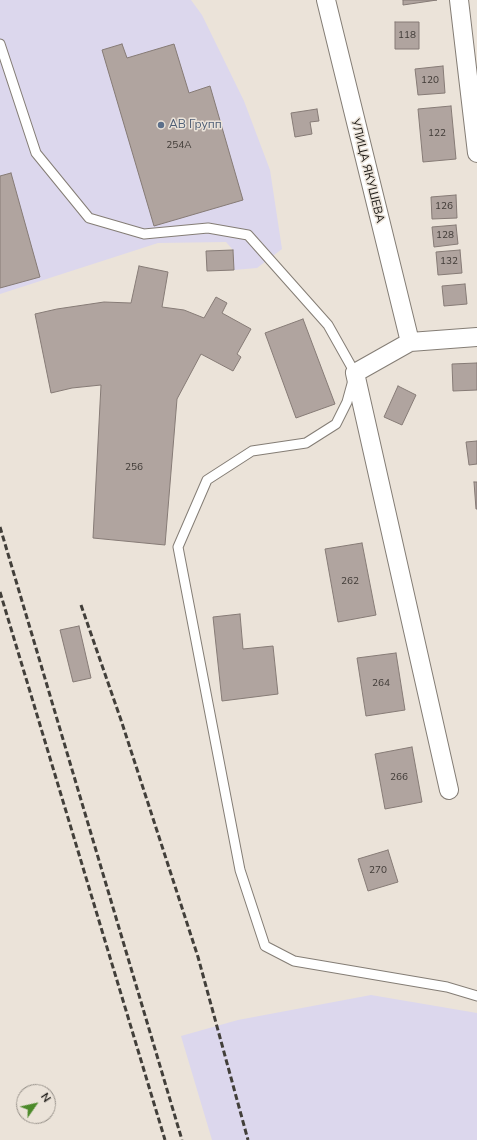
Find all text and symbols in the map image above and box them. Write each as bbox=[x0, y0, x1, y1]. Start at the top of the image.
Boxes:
house number: 118 bbox=[398, 30, 416, 42]
house number: 120 bbox=[421, 75, 439, 87]
place label: АВ Групп bbox=[169, 118, 222, 132]
street label: УЛИЦА ЯКУШЕВА bbox=[347, 118, 387, 224]
marker: АВ Групп bbox=[156, 120, 166, 130]
house number: 122 bbox=[428, 128, 446, 140]
house number: 254А bbox=[166, 140, 192, 152]
house number: 126 bbox=[435, 201, 453, 213]
house number: 128 bbox=[436, 230, 454, 242]
house number: 132 bbox=[440, 256, 458, 268]
house number: 256 bbox=[125, 462, 143, 474]
house number: 262 bbox=[341, 576, 359, 588]
house number: 264 bbox=[372, 678, 390, 690]
house number: 266 bbox=[390, 772, 408, 784]
house number: 270 bbox=[369, 865, 387, 877]
north arrow bbox=[16, 1084, 56, 1124]
text: N bbox=[37, 1090, 54, 1105]

